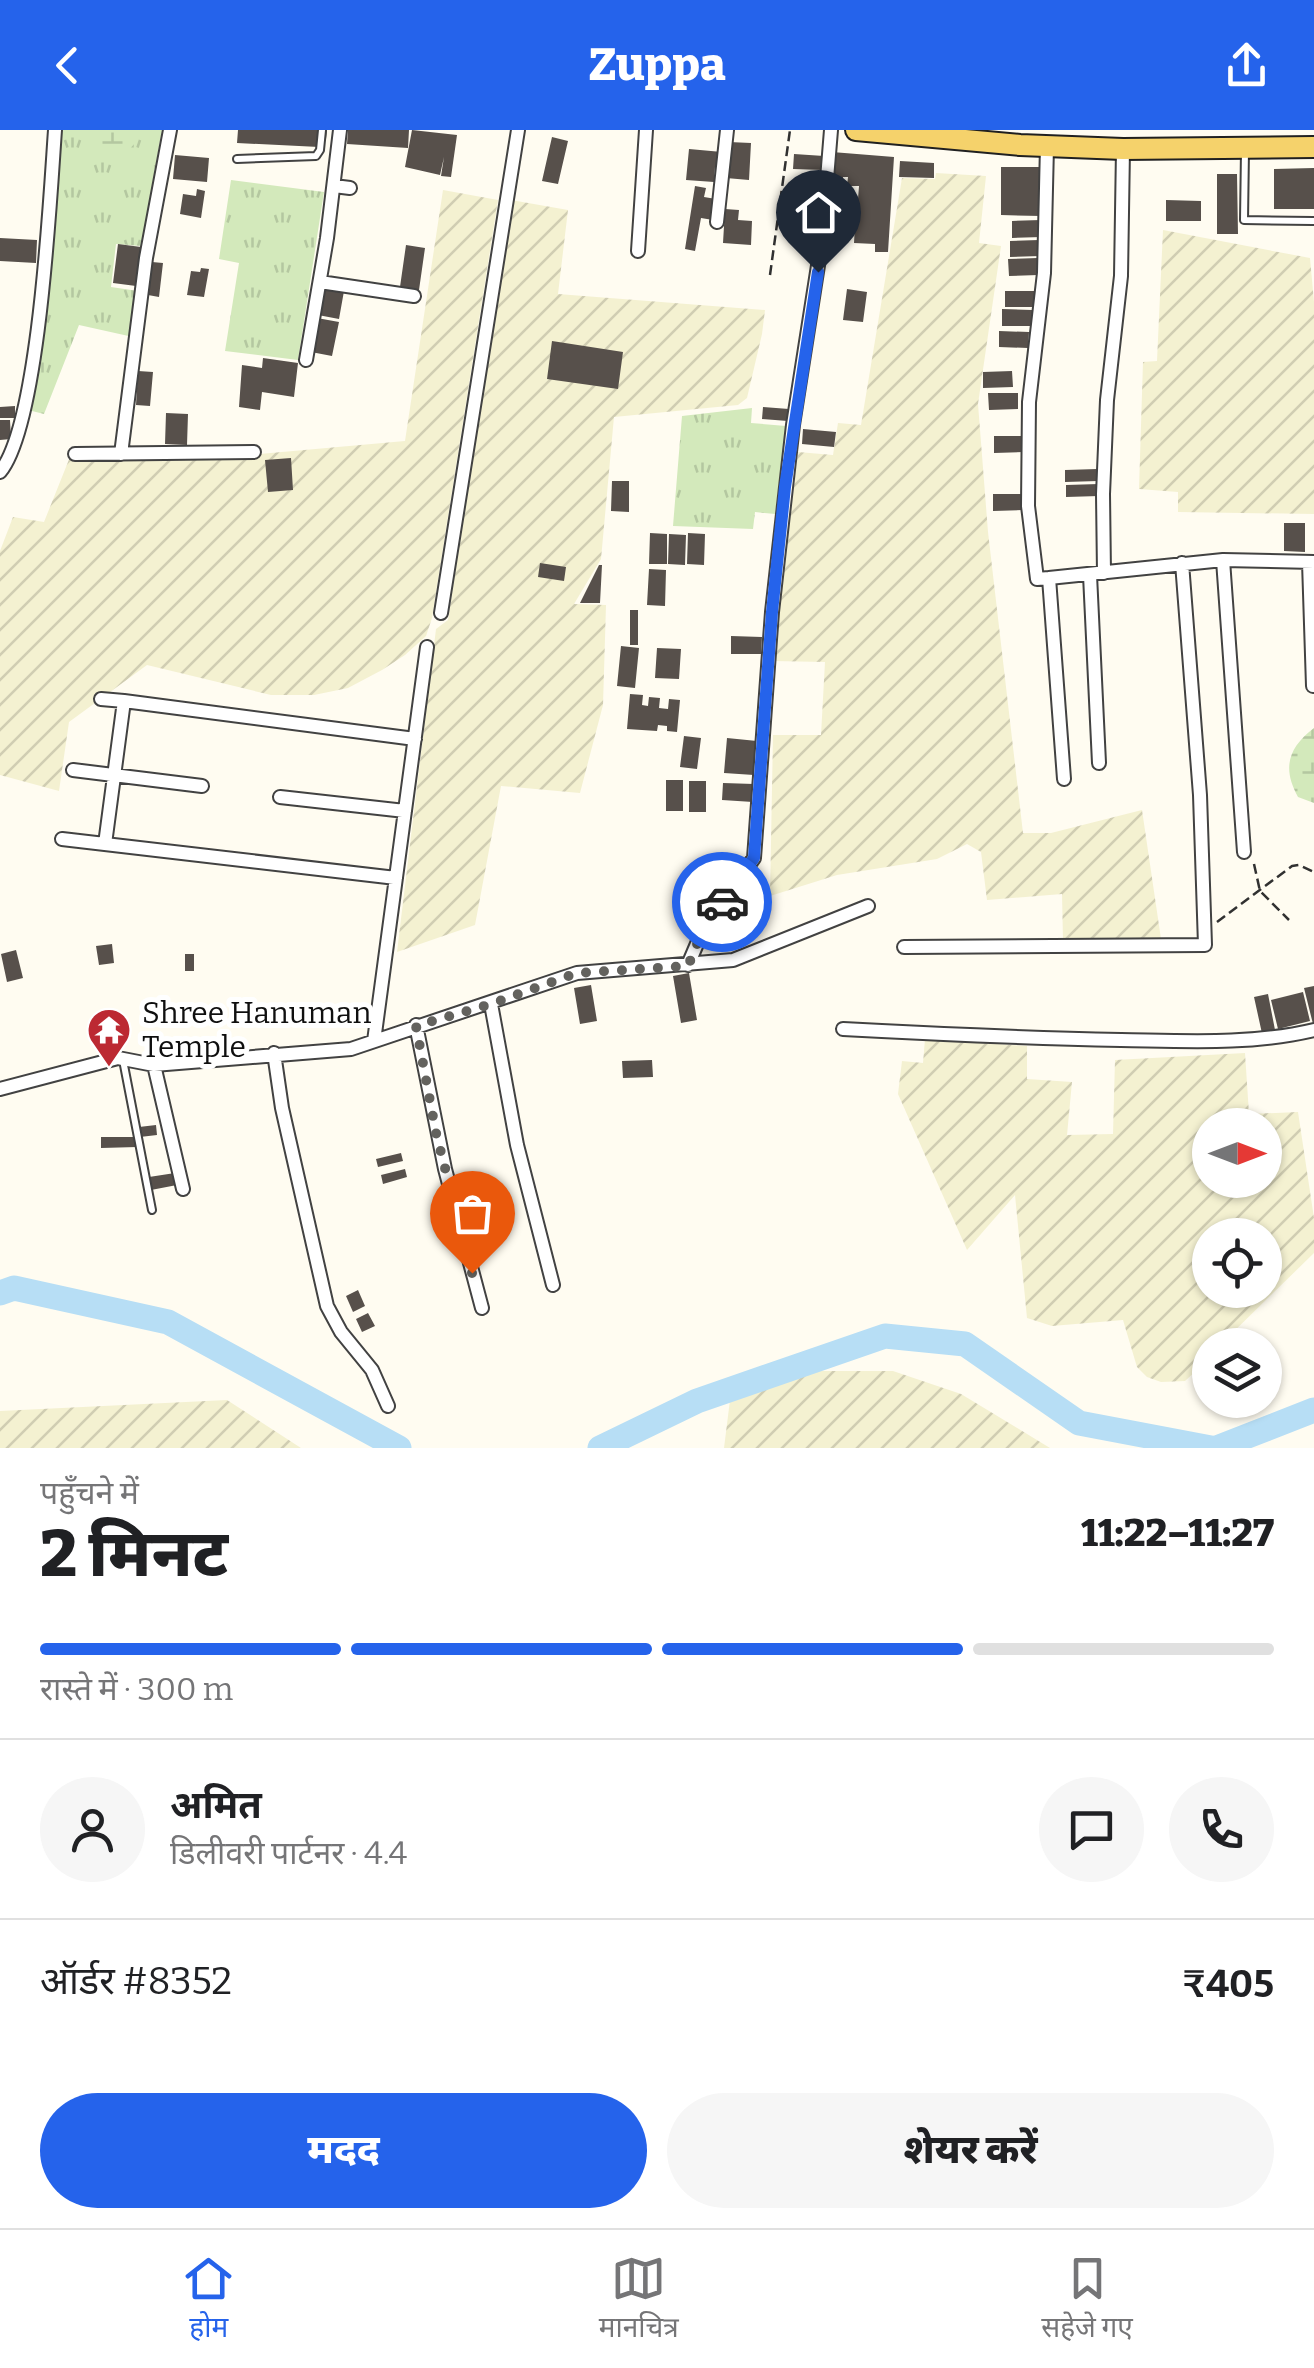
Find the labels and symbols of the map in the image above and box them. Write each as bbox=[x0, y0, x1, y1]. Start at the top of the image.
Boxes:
pin bbox=[776, 170, 861, 273]
courier bbox=[672, 852, 772, 952]
place label: Shree Hanuman Temple bbox=[142, 995, 371, 1065]
temple icon: Shree Hanuman Temple bbox=[86, 1007, 132, 1068]
north arrow bbox=[1192, 1108, 1282, 1198]
pin bbox=[430, 1171, 515, 1274]

